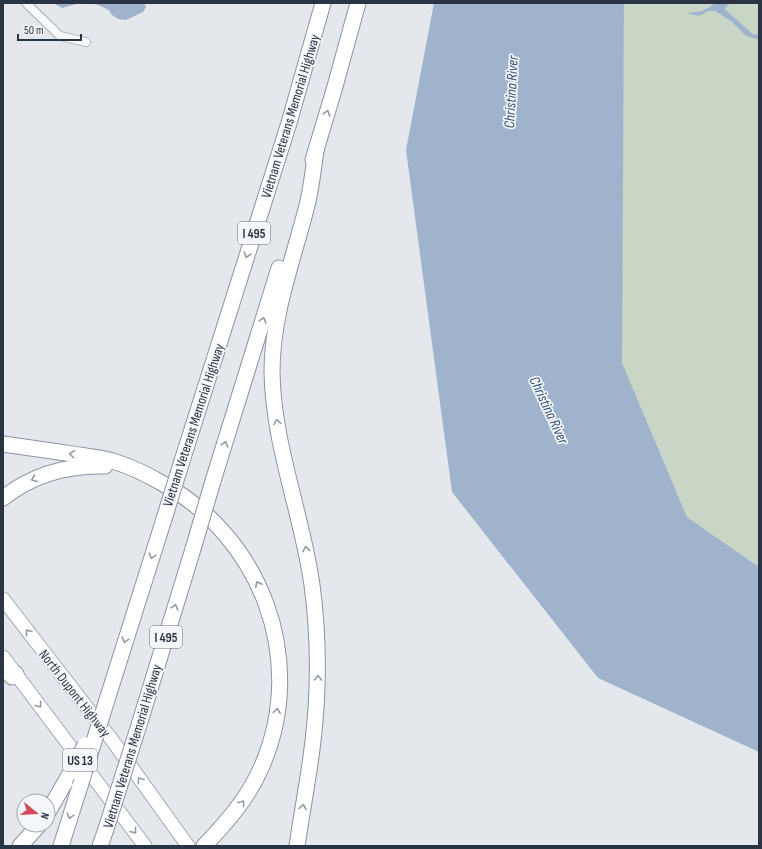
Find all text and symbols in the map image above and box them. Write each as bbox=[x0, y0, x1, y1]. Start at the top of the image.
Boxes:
scale bar bbox=[18, 16, 81, 42]
text: 50 m bbox=[24, 23, 44, 38]
street label: Vietnam Veterans Memorial Highway bbox=[257, 32, 324, 200]
water label: Christina River bbox=[500, 54, 523, 129]
one-way arrow bbox=[322, 109, 331, 116]
road number: I 495 bbox=[238, 222, 270, 244]
one-way arrow bbox=[243, 251, 252, 258]
one-way arrow bbox=[258, 316, 267, 323]
street label: Vietnam Veterans Memorial Highway bbox=[159, 341, 228, 509]
water label: Christina River bbox=[525, 373, 573, 448]
one-way arrow bbox=[273, 419, 282, 426]
one-way arrow bbox=[220, 440, 228, 447]
one-way arrow bbox=[69, 450, 75, 459]
one-way arrow bbox=[30, 475, 37, 483]
one-way arrow bbox=[302, 546, 311, 552]
one-way arrow bbox=[148, 553, 157, 560]
one-way arrow bbox=[256, 581, 263, 589]
one-way arrow bbox=[170, 604, 179, 611]
road number: I 495 bbox=[150, 626, 182, 648]
one-way arrow bbox=[26, 629, 33, 636]
one-way arrow bbox=[122, 637, 130, 644]
street label: North Dupont Highway bbox=[35, 646, 114, 741]
street label: Vietnam Veterans Memorial Highway bbox=[99, 662, 166, 830]
one-way arrow bbox=[314, 675, 322, 681]
one-way arrow bbox=[34, 701, 41, 708]
one-way arrow bbox=[272, 708, 281, 714]
road number: US 13 bbox=[63, 749, 97, 771]
one-way arrow bbox=[138, 778, 145, 785]
north arrow bbox=[16, 793, 56, 833]
one-way arrow bbox=[237, 800, 244, 807]
one-way arrow bbox=[299, 804, 307, 811]
text: N bbox=[38, 811, 52, 821]
one-way arrow bbox=[66, 812, 75, 819]
one-way arrow bbox=[129, 827, 136, 834]

